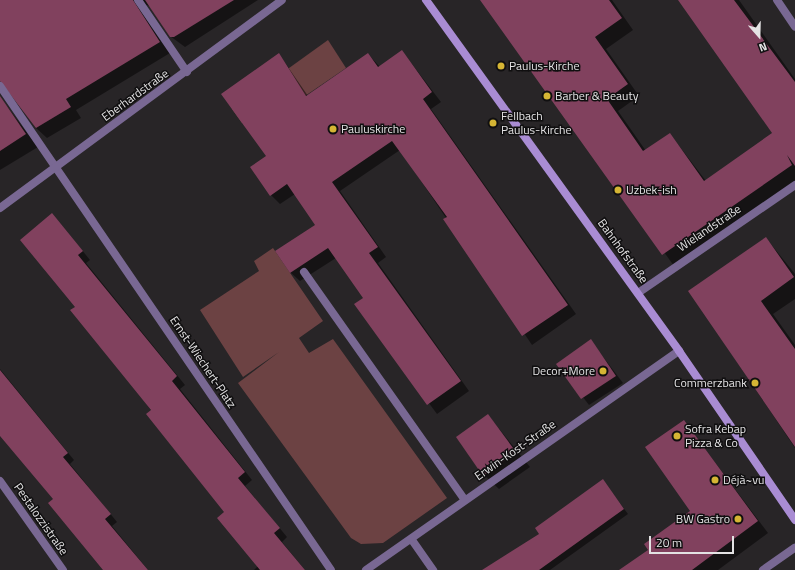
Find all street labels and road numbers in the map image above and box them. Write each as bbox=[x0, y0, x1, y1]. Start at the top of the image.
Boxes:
street label: Eberhardstraße bbox=[99, 66, 171, 124]
street label: Wielandstraße bbox=[674, 201, 744, 255]
street label: Bahnhofstraße bbox=[595, 216, 651, 286]
street label: Ernst-Wiechert-Platz bbox=[167, 313, 239, 411]
street label: Erwin-Kost-Straße bbox=[472, 417, 558, 483]
street label: Pestalozzistraße bbox=[11, 480, 71, 558]

